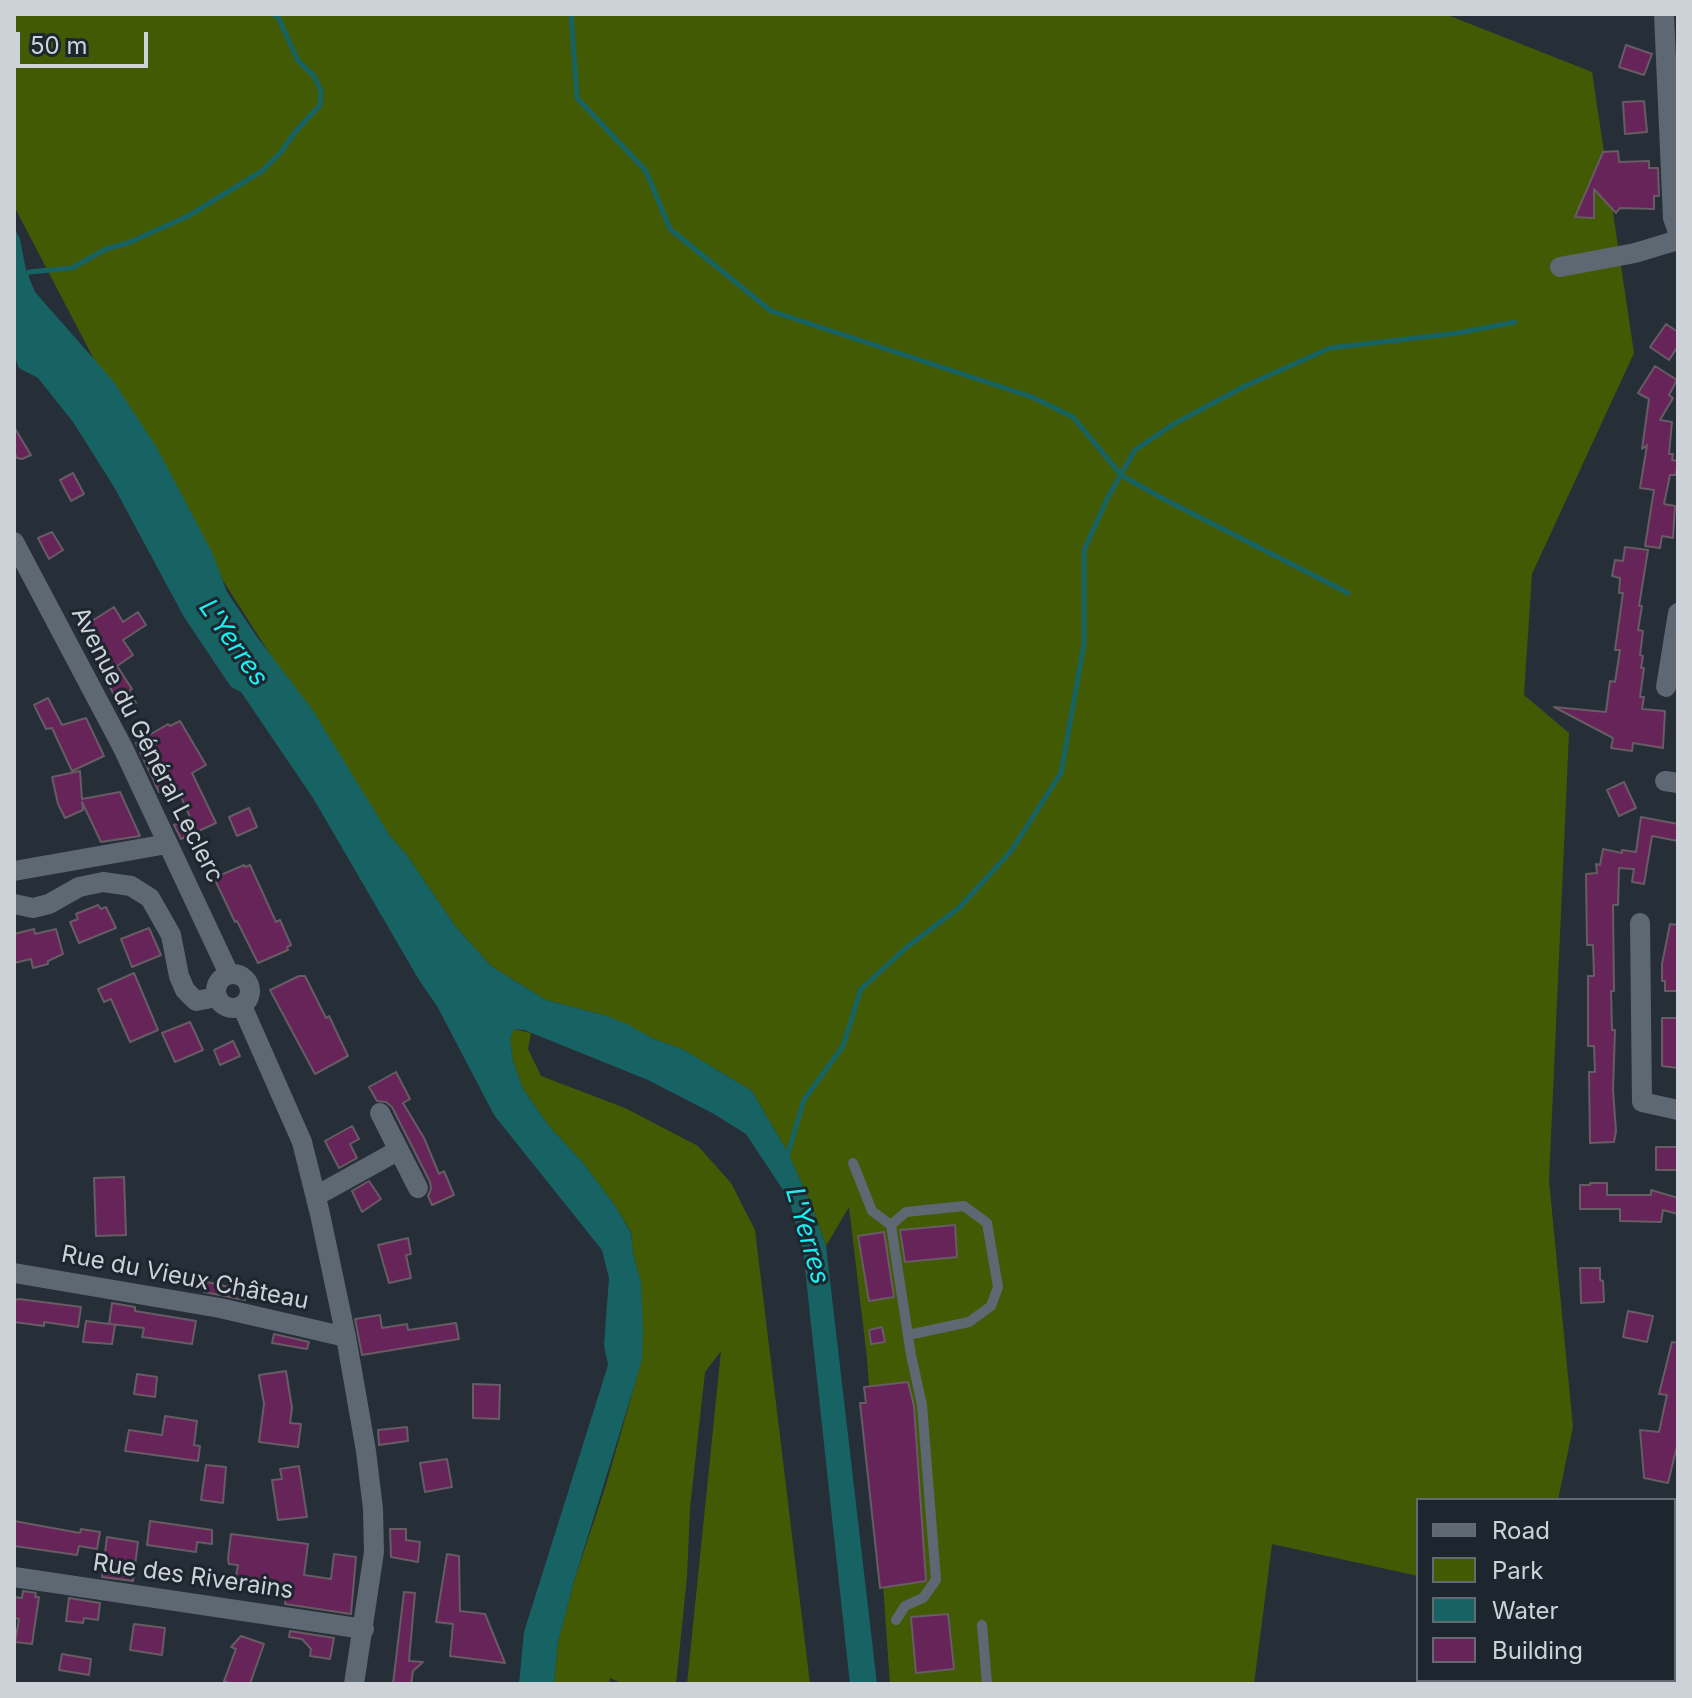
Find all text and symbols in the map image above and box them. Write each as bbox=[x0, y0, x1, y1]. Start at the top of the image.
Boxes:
scale bar bbox=[20, 16, 152, 66]
text: 50 m bbox=[30, 31, 88, 60]
water label: L'Yerres bbox=[192, 593, 274, 693]
street label: Avenue du Général Leclerc bbox=[65, 602, 229, 888]
water label: L'Yerres bbox=[778, 1184, 836, 1288]
street label: Rue du Vieux Château bbox=[59, 1240, 311, 1316]
legend bbox=[1416, 1498, 1676, 1682]
text: Road bbox=[1492, 1516, 1550, 1545]
street label: Rue des Riverains bbox=[91, 1549, 295, 1605]
text: Park bbox=[1492, 1556, 1543, 1585]
text: Water bbox=[1492, 1596, 1559, 1625]
text: Building bbox=[1492, 1636, 1583, 1665]

